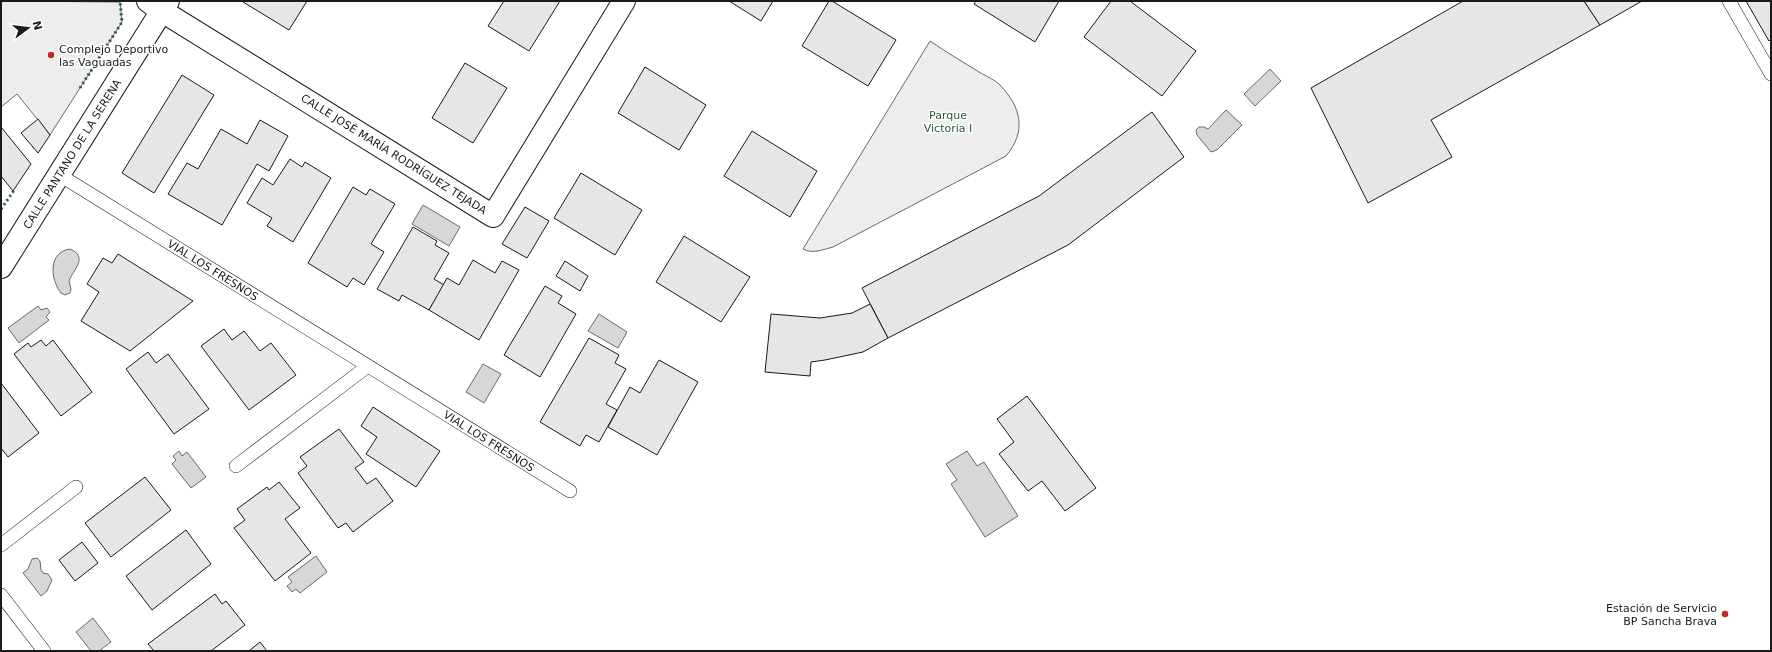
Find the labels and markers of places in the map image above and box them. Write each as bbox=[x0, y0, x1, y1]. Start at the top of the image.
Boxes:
place label: Complejo Deportivo las Vaguadas bbox=[59, 43, 169, 69]
marker: Complejo Deportivo las Vaguadas bbox=[46, 50, 56, 60]
place label: Estación de Servicio BP Sancha Brava bbox=[1606, 602, 1717, 628]
marker: Estación de Servicio BP Sancha Brava bbox=[1720, 609, 1730, 619]

